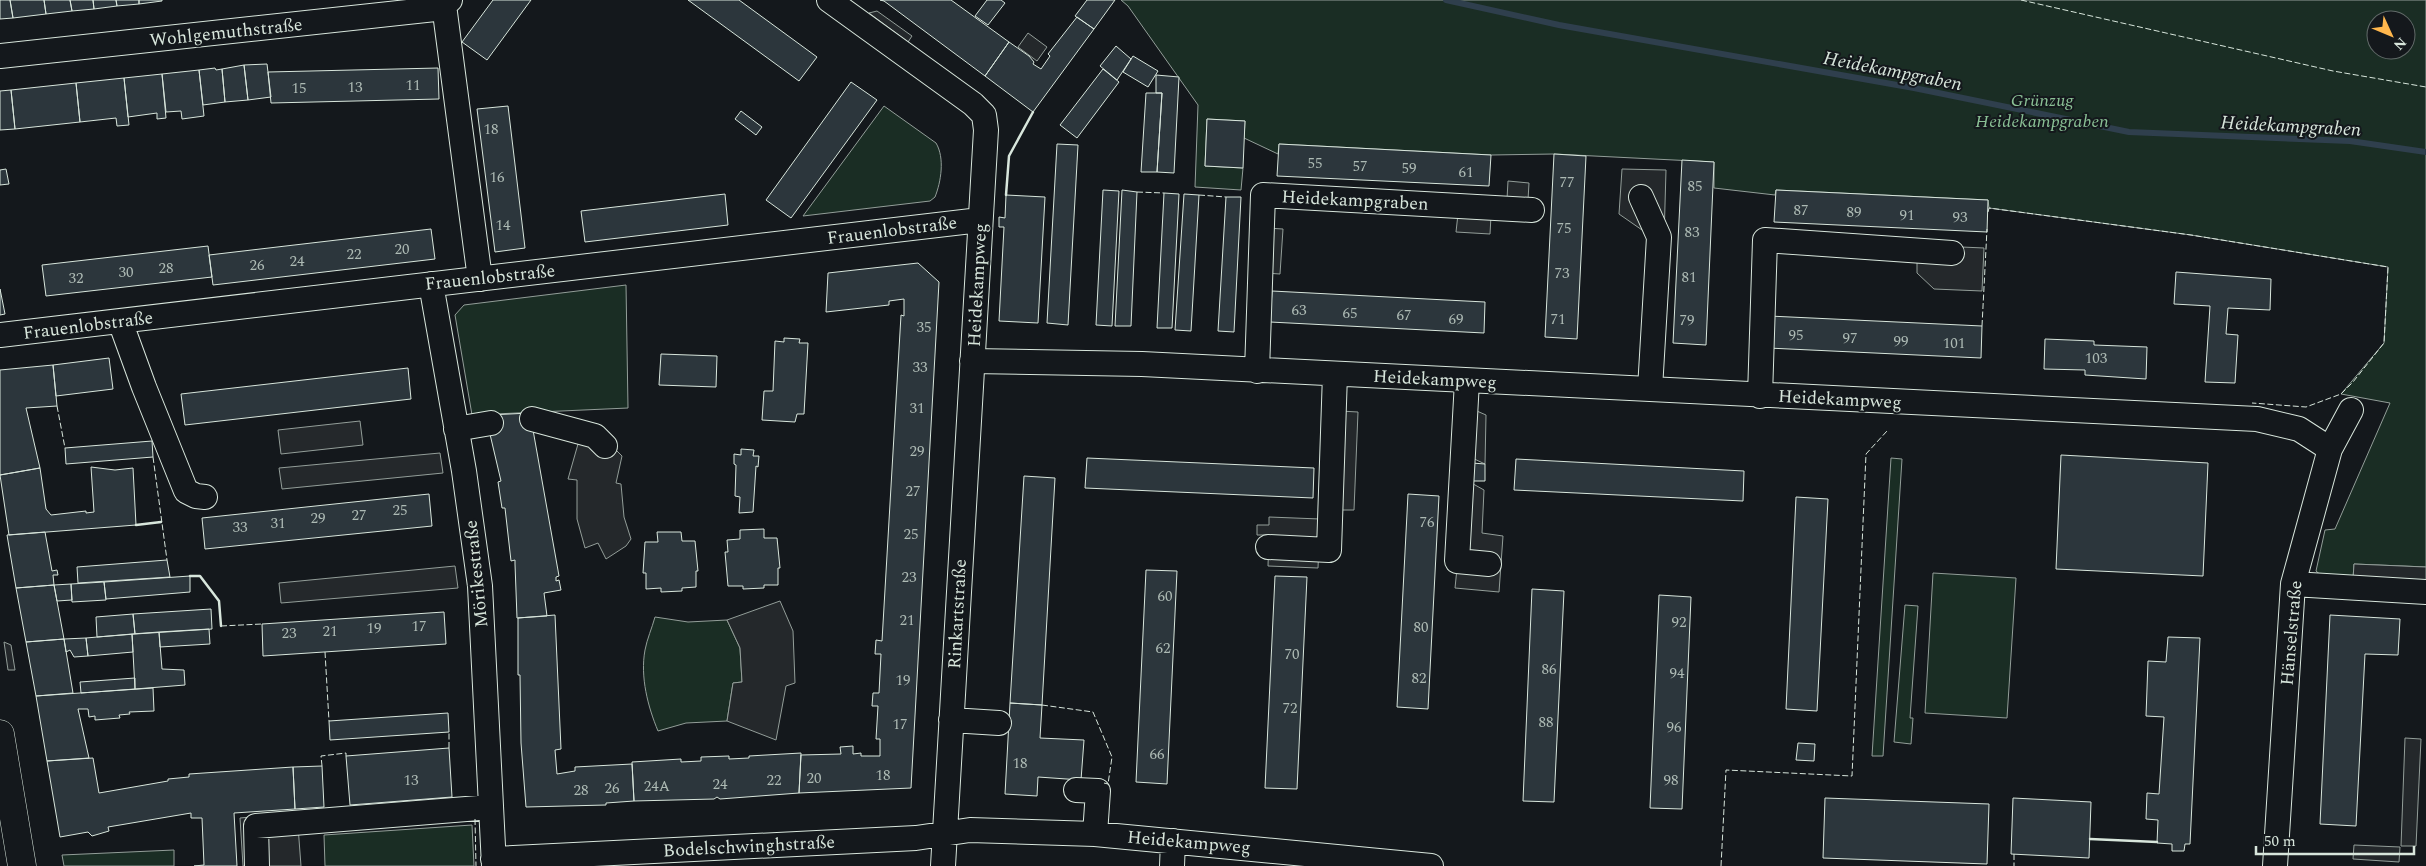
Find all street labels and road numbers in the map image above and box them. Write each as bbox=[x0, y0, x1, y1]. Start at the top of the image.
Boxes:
street label: Wohlgemuthstraße bbox=[148, 11, 304, 54]
street label: Heidekampgraben bbox=[1281, 183, 1429, 218]
street label: Frauenlobstraße bbox=[826, 209, 959, 252]
street label: Heidekampweg bbox=[961, 222, 994, 348]
street label: Frauenlobstraße bbox=[424, 257, 556, 298]
street label: Frauenlobstraße bbox=[22, 304, 155, 347]
street label: Heidekampweg bbox=[1372, 363, 1498, 396]
street label: Heidekampweg bbox=[1777, 383, 1903, 416]
street label: Mörikestraße bbox=[457, 519, 496, 629]
street label: Rinkartstraße bbox=[941, 558, 974, 670]
street label: Hänselstraße bbox=[2273, 579, 2310, 687]
street label: Heidekampweg bbox=[1126, 824, 1252, 861]
street label: Bodelschwinghstraße bbox=[662, 829, 836, 864]

